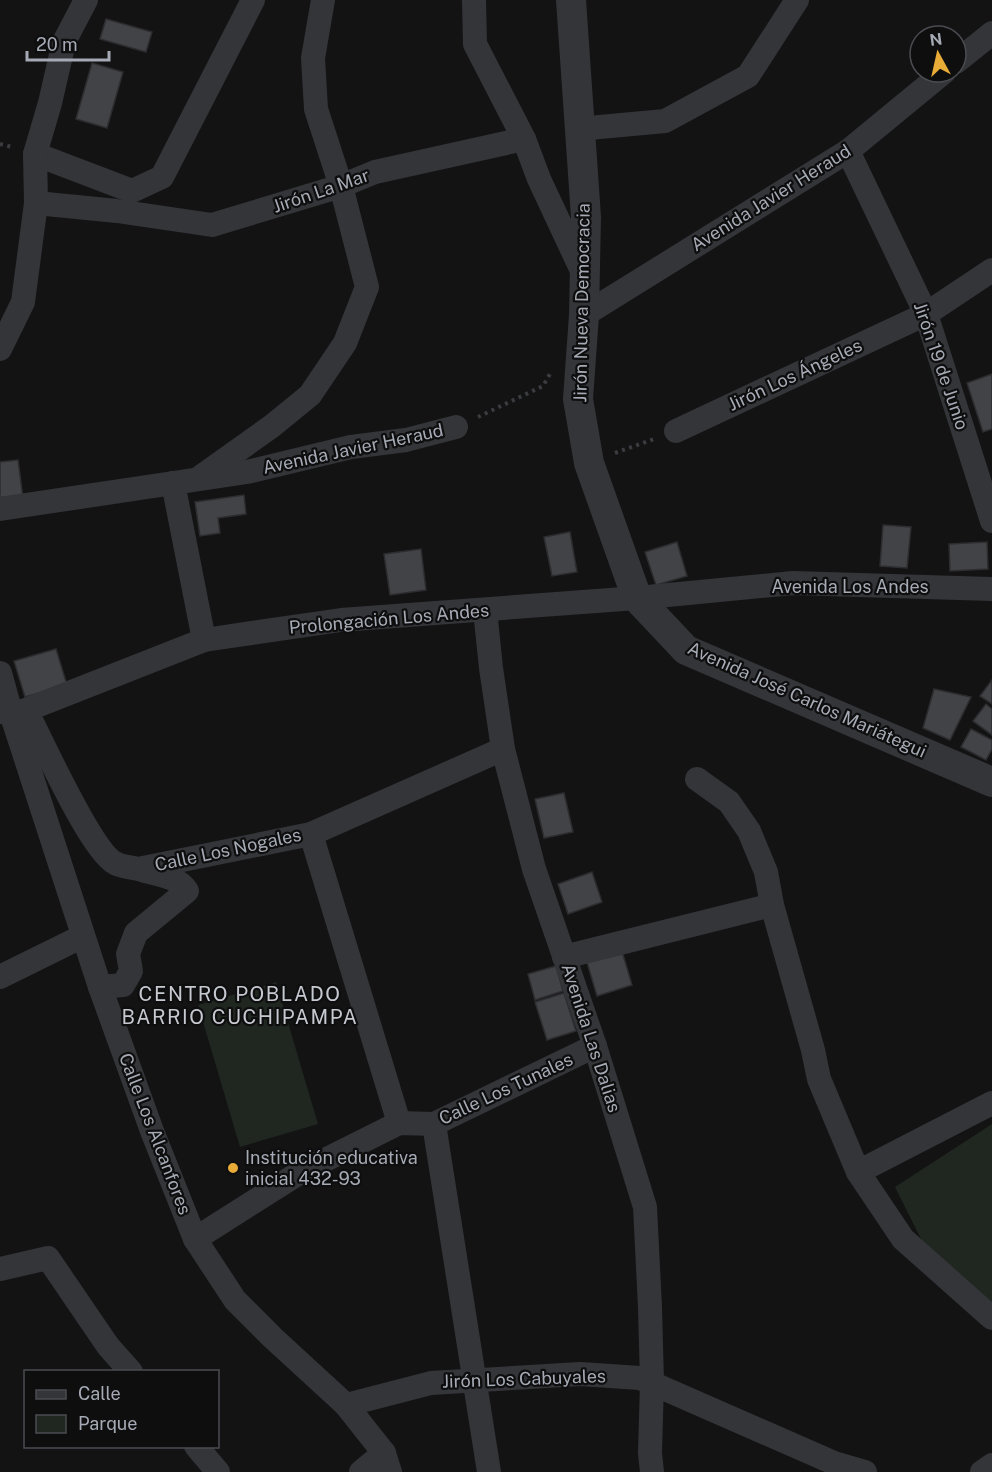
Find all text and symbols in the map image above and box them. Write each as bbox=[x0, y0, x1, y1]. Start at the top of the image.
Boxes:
scale bar bbox=[27, 24, 110, 62]
north arrow bbox=[908, 24, 968, 84]
text: N bbox=[928, 29, 944, 50]
text: 20 m bbox=[36, 34, 78, 55]
street label: Avenida Javier Heraud bbox=[687, 140, 854, 255]
street label: Jirón La Mar bbox=[270, 164, 372, 217]
street label: Jirón Nueva Democracia bbox=[569, 203, 594, 403]
street label: Jirón 19 de Junio bbox=[910, 299, 973, 433]
street label: Jirón Los Ángeles bbox=[724, 333, 865, 415]
street label: Avenida Javier Heraud bbox=[261, 419, 445, 478]
street label: Avenida Los Andes bbox=[771, 576, 929, 597]
street label: Prolongación Los Andes bbox=[288, 599, 490, 638]
street label: Avenida José Carlos Mariátegui bbox=[685, 637, 930, 762]
street label: Calle Los Nogales bbox=[153, 824, 303, 875]
street label: Avenida Las Dalias bbox=[557, 961, 625, 1115]
district label: CENTRO POBLADO BARRIO CUCHIPAMPA bbox=[122, 982, 359, 1029]
street label: Calle Los Tunales bbox=[436, 1048, 576, 1129]
street label: Calle Los Alcanfores bbox=[115, 1050, 196, 1218]
place label: Institución educativa inicial 432-93 bbox=[245, 1147, 418, 1189]
marker: Institución educativa inicial 432-93 bbox=[226, 1161, 240, 1175]
street label: Jirón Los Cabuyales bbox=[442, 1365, 606, 1392]
legend bbox=[24, 1370, 219, 1448]
text: Calle bbox=[78, 1383, 121, 1404]
text: Parque bbox=[78, 1413, 138, 1434]

